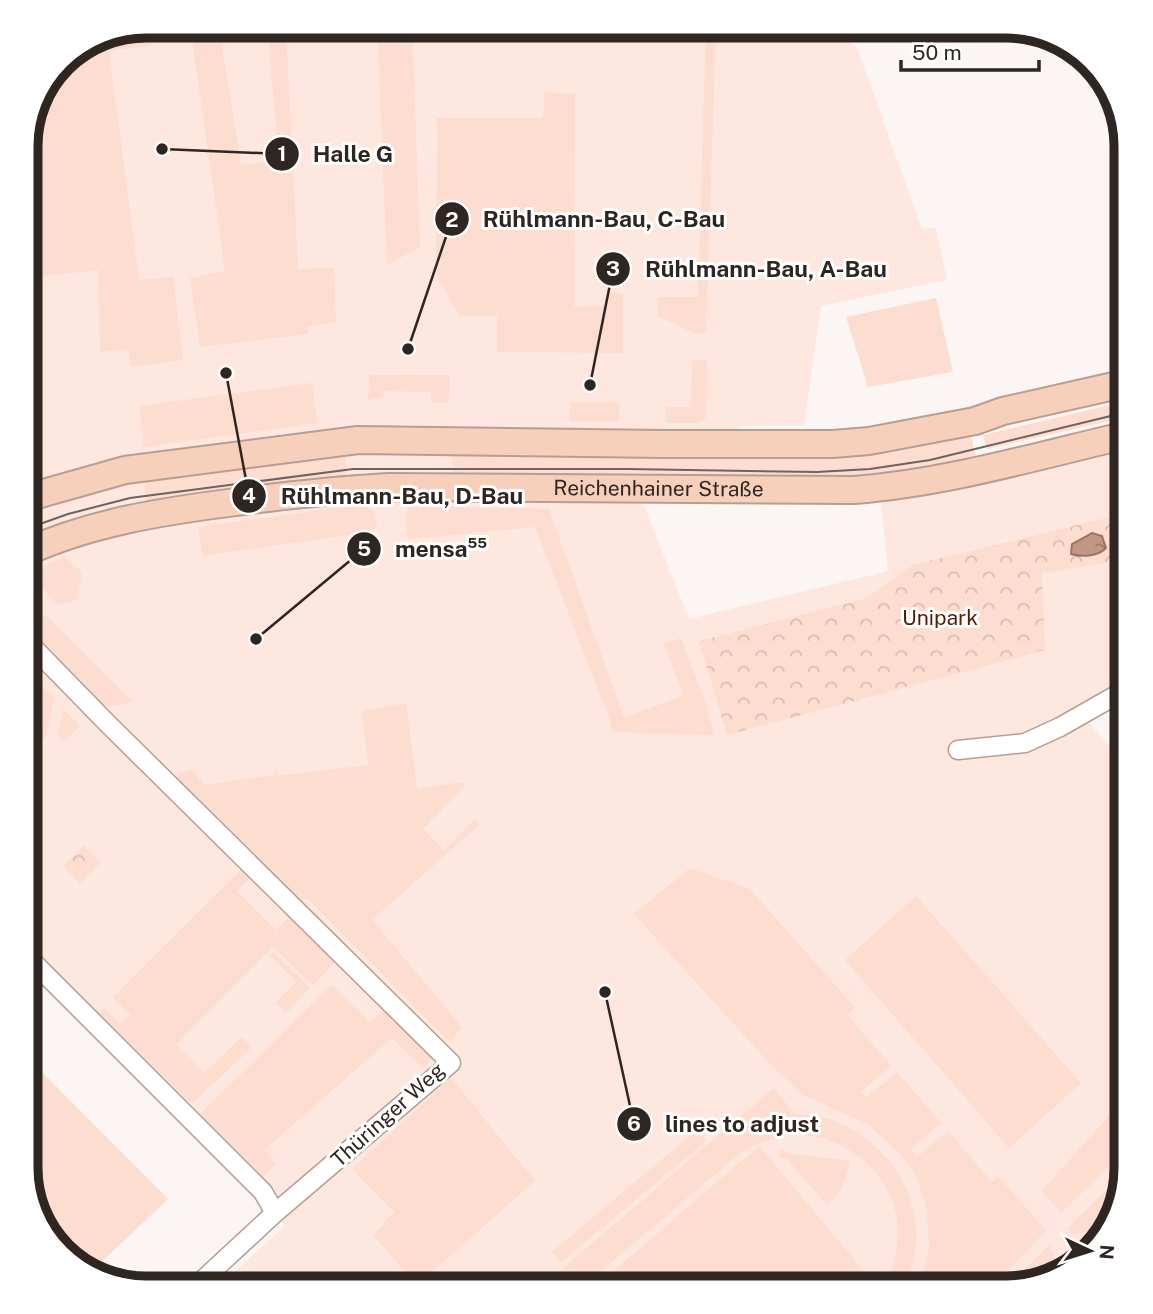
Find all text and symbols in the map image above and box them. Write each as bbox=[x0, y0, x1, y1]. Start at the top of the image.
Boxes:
scale bar bbox=[901, 28, 1039, 72]
text: 50 m bbox=[912, 40, 962, 65]
callout: Halle G bbox=[264, 132, 408, 176]
text: Halle G bbox=[313, 140, 393, 167]
text: 1 bbox=[278, 141, 287, 166]
callout: Rühlmann-Bau, C-Bau bbox=[434, 197, 740, 241]
text: Rühlmann-Bau, C-Bau bbox=[483, 205, 725, 232]
text: 2 bbox=[445, 207, 459, 232]
callout: Rühlmann-Bau, A-Bau bbox=[596, 247, 901, 291]
text: Rühlmann-Bau, A-Bau bbox=[645, 255, 887, 282]
text: 3 bbox=[606, 256, 620, 281]
callout: Rühlmann-Bau, D-Bau bbox=[232, 474, 538, 518]
street label: Reichenhainer Straße bbox=[553, 475, 764, 501]
text: Rühlmann-Bau, D-Bau bbox=[281, 482, 523, 509]
text: 4 bbox=[242, 483, 256, 508]
callout: mensa⁵⁵ bbox=[347, 527, 501, 571]
text: mensa⁵⁵ bbox=[395, 535, 487, 562]
text: 5 bbox=[357, 536, 371, 561]
park label: Unipark bbox=[902, 605, 978, 630]
street label: Thüringer Weg bbox=[326, 1057, 450, 1172]
callout: lines to adjust bbox=[616, 1102, 834, 1146]
text: lines to adjust bbox=[665, 1110, 819, 1137]
text: 6 bbox=[627, 1111, 641, 1136]
north arrow bbox=[1055, 1216, 1125, 1286]
text: N bbox=[1095, 1244, 1118, 1260]

